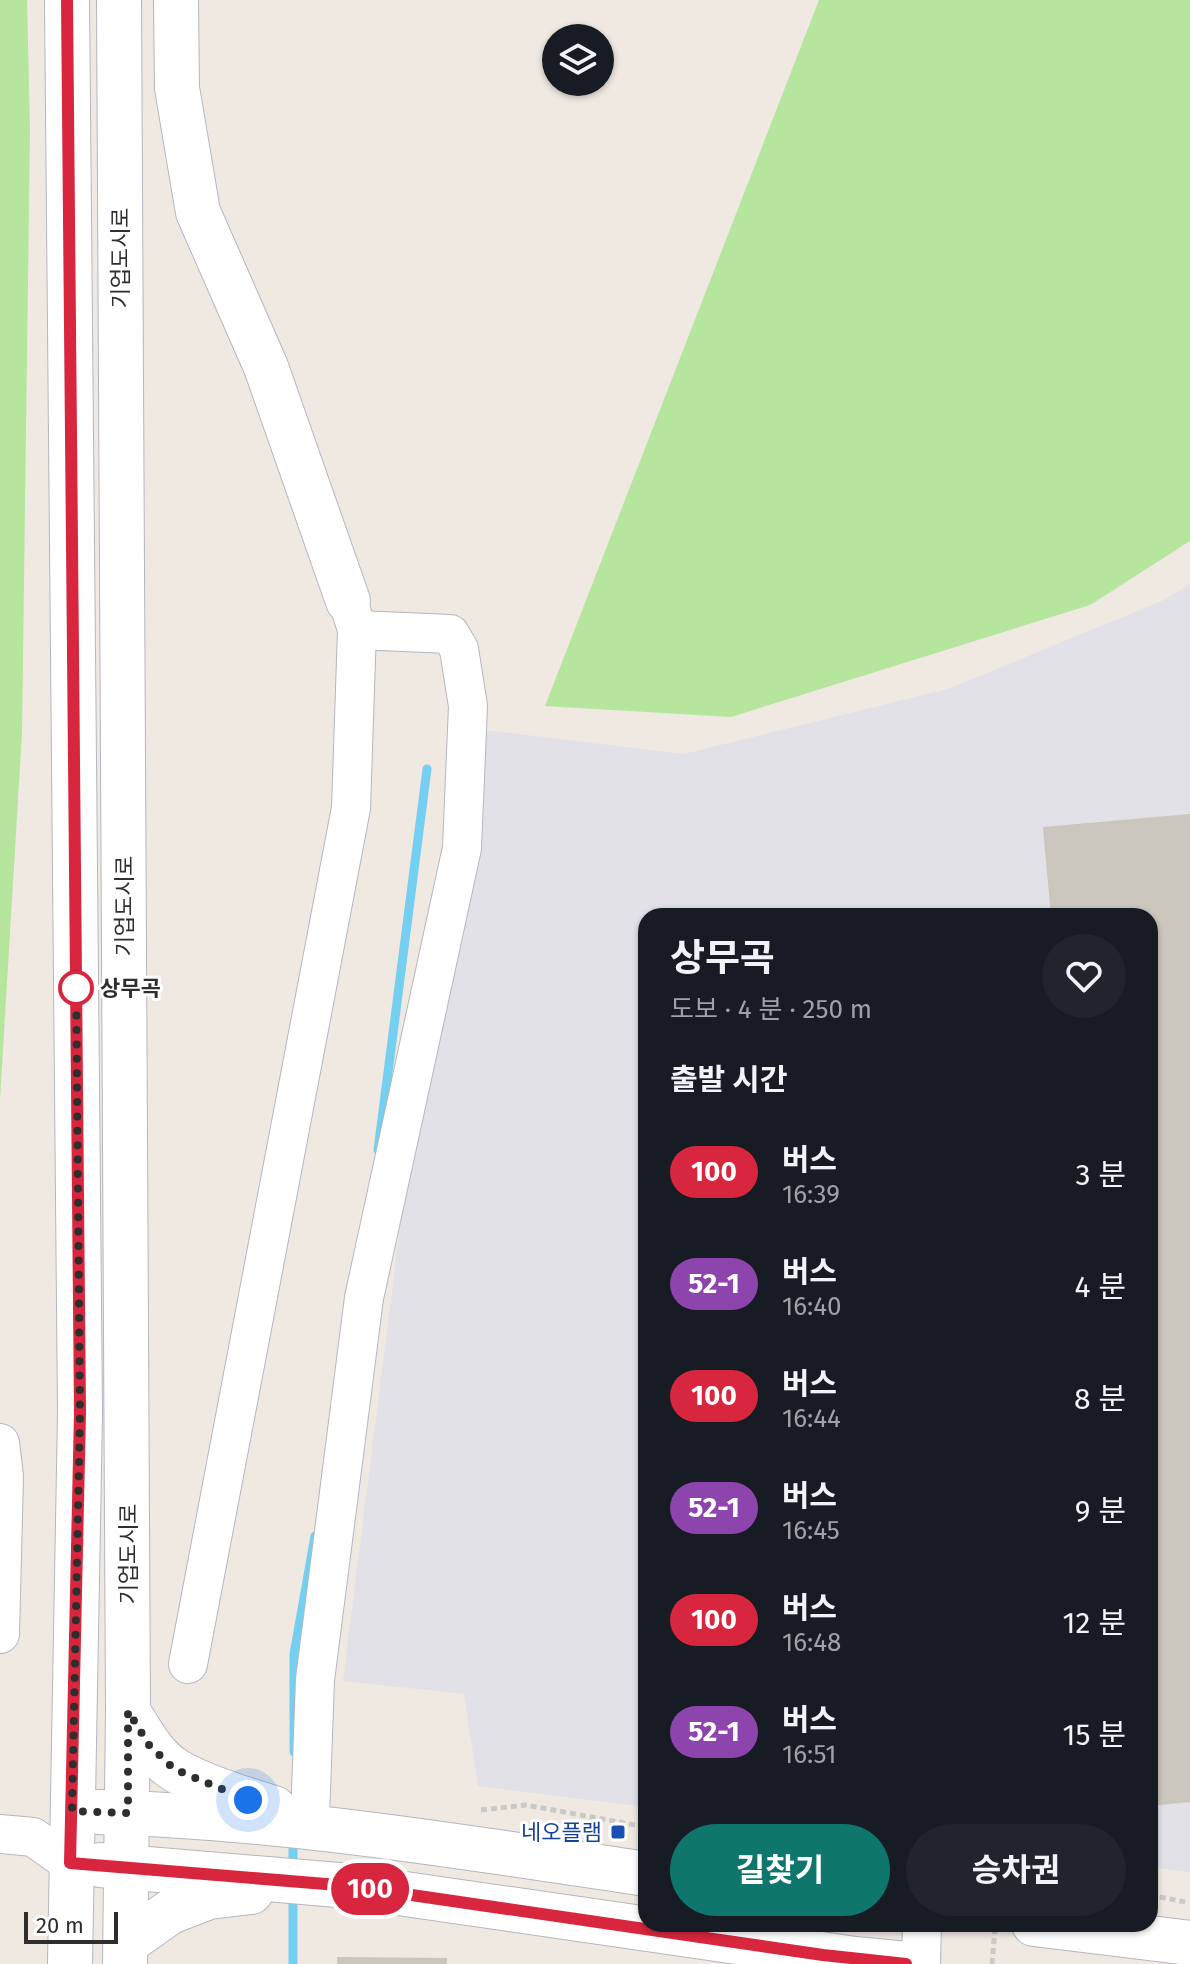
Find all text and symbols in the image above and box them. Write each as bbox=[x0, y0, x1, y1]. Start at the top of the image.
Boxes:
map controls bbox=[542, 24, 614, 96]
button: layers bbox=[542, 24, 614, 96]
street label: 기업도시로 bbox=[107, 207, 134, 309]
street label: 기업도시로 bbox=[111, 855, 138, 957]
button: heart bbox=[1042, 934, 1126, 1018]
text: 상무곡 bbox=[670, 935, 775, 981]
marker: 상무곡 bbox=[59, 971, 93, 1005]
place label: 상무곡 bbox=[100, 975, 161, 1002]
text: 도보 · 4 분 · 250 m bbox=[670, 994, 872, 1025]
text: 출발 시간 bbox=[670, 1062, 788, 1098]
text: 버스 bbox=[782, 1142, 837, 1178]
text: 100 bbox=[691, 1155, 737, 1188]
text: 3 분 bbox=[1075, 1157, 1126, 1193]
text: 16:39 bbox=[782, 1179, 840, 1210]
text: 버스 bbox=[782, 1254, 837, 1290]
text: 52-1 bbox=[688, 1267, 740, 1300]
text: 4 분 bbox=[1074, 1269, 1126, 1305]
text: 16:40 bbox=[782, 1291, 842, 1322]
text: 버스 bbox=[782, 1366, 837, 1402]
text: 100 bbox=[691, 1379, 737, 1412]
text: 8 분 bbox=[1074, 1381, 1126, 1417]
text: 16:44 bbox=[782, 1403, 841, 1434]
text: 버스 bbox=[782, 1478, 837, 1514]
text: 52-1 bbox=[688, 1491, 740, 1524]
text: 9 분 bbox=[1075, 1493, 1126, 1529]
street label: 기업도시로 bbox=[115, 1503, 142, 1605]
text: 16:45 bbox=[782, 1515, 840, 1546]
text: 버스 bbox=[782, 1590, 837, 1626]
text: 100 bbox=[691, 1603, 737, 1636]
text: 12 분 bbox=[1063, 1605, 1126, 1641]
text: 16:48 bbox=[782, 1627, 841, 1658]
text: 버스 bbox=[782, 1702, 837, 1738]
text: 52-1 bbox=[688, 1715, 740, 1748]
text: 15 분 bbox=[1062, 1717, 1126, 1753]
text: 16:51 bbox=[782, 1739, 836, 1770]
your location bbox=[228, 1780, 268, 1820]
place label: 네오플램 bbox=[521, 1819, 602, 1846]
marker: 네오플램 bbox=[609, 1823, 627, 1841]
button: 길찾기 bbox=[670, 1824, 890, 1916]
button: 승차권 bbox=[906, 1824, 1126, 1916]
line badge: 100 bbox=[324, 1863, 416, 1915]
text: 100 bbox=[347, 1872, 393, 1905]
scale bar bbox=[24, 1908, 118, 1944]
text: 20 m bbox=[36, 1912, 84, 1939]

